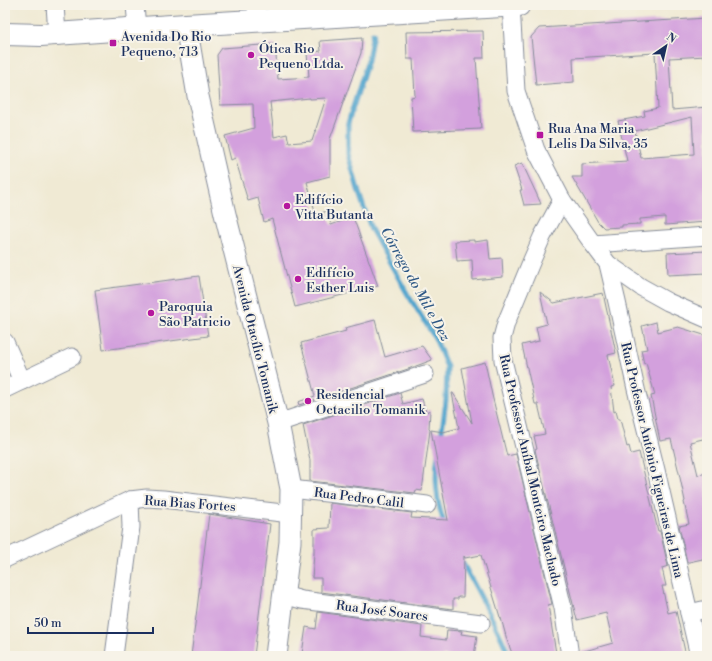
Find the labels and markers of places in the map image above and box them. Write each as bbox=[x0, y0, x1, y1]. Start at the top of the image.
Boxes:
place label: Avenida Do Rio Pequeno, 713 bbox=[120, 29, 211, 60]
marker: Avenida Do Rio Pequeno, 713 bbox=[108, 38, 118, 48]
place label: Ótica Rio Pequeno Ltda. bbox=[259, 40, 344, 72]
marker: Ótica Rio Pequeno Ltda. bbox=[246, 50, 256, 60]
place label: Rua Ana Maria Lelis Da Silva, 35 bbox=[548, 121, 648, 152]
marker: Rua Ana Maria Lelis Da Silva, 35 bbox=[535, 130, 545, 140]
place label: Edifício Vitta Butanta bbox=[294, 192, 374, 223]
marker: Edifício Vitta Butanta bbox=[282, 201, 292, 211]
place label: Edifício Esther Luis bbox=[306, 265, 374, 296]
marker: Edifício Esther Luis bbox=[293, 274, 303, 284]
place label: Paroquia São Patricio bbox=[159, 299, 231, 330]
marker: Paroquia São Patricio bbox=[146, 308, 156, 318]
place label: Residencial Octacilio Tomanik bbox=[316, 387, 426, 418]
marker: Residencial Octacilio Tomanik bbox=[303, 396, 313, 406]

